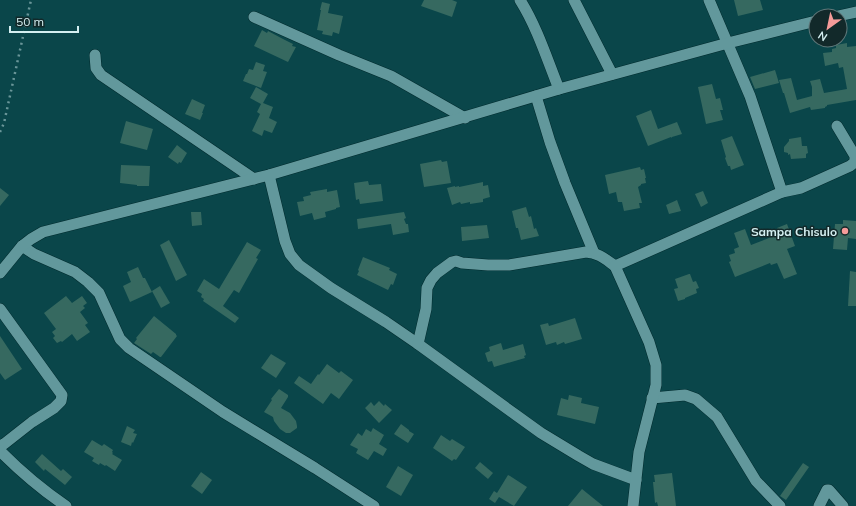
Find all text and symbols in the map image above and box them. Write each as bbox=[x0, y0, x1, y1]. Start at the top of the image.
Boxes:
scale bar bbox=[10, 8, 78, 34]
north arrow bbox=[808, 8, 848, 48]
text: 50 m bbox=[16, 14, 44, 29]
text: N bbox=[815, 28, 830, 45]
place label: Sampa Chisulo bbox=[751, 224, 837, 239]
marker: Sampa Chisulo bbox=[840, 226, 850, 236]

